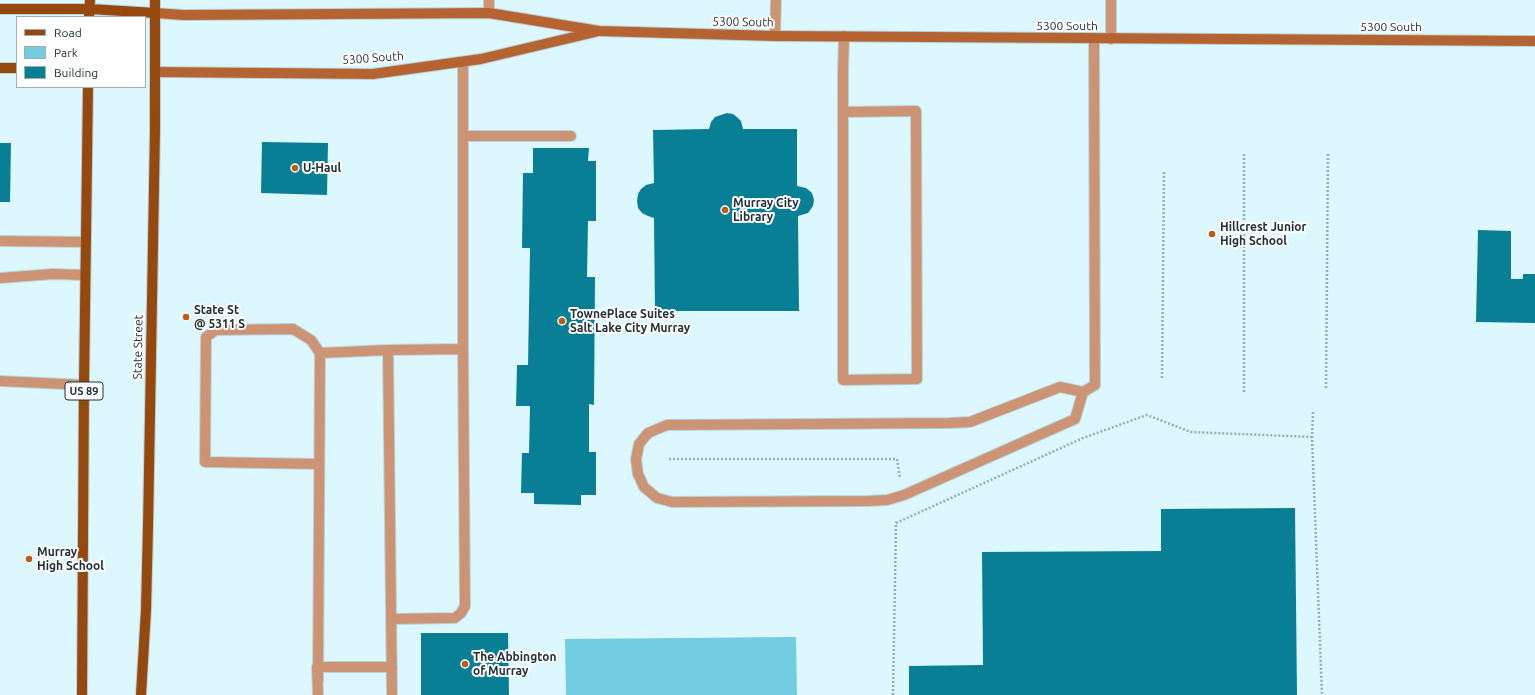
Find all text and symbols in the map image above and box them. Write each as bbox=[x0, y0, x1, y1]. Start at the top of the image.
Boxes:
street label: 5300 South bbox=[712, 14, 774, 30]
legend bbox=[16, 16, 146, 88]
street label: 5300 South bbox=[1036, 19, 1098, 33]
street label: 5300 South bbox=[1360, 20, 1422, 34]
text: Road bbox=[54, 26, 82, 39]
text: Park bbox=[54, 46, 78, 59]
street label: 5300 South bbox=[342, 49, 404, 67]
text: Building bbox=[54, 66, 98, 79]
place label: U-Haul bbox=[303, 161, 341, 175]
marker: U-Haul bbox=[290, 163, 300, 173]
place label: Murray City Library bbox=[733, 196, 799, 224]
marker: Murray City Library bbox=[720, 205, 730, 215]
place label: Hillcrest Junior High School bbox=[1220, 220, 1306, 248]
marker: Hillcrest Junior High School bbox=[1207, 229, 1217, 239]
place label: State St @ 5311 S bbox=[194, 303, 245, 331]
place label: TownePlace Suites Salt Lake City Murray bbox=[570, 307, 690, 335]
marker: State St @ 5311 S bbox=[181, 312, 191, 322]
street label: State Street bbox=[130, 315, 146, 379]
marker: TownePlace Suites Salt Lake City Murray bbox=[557, 316, 567, 326]
road number: US 89 bbox=[65, 382, 103, 400]
place label: Murray High School bbox=[37, 545, 104, 573]
marker: Murray High School bbox=[24, 554, 34, 564]
place label: The Abbington of Murray bbox=[473, 650, 556, 678]
marker: The Abbington of Murray bbox=[460, 659, 470, 669]

